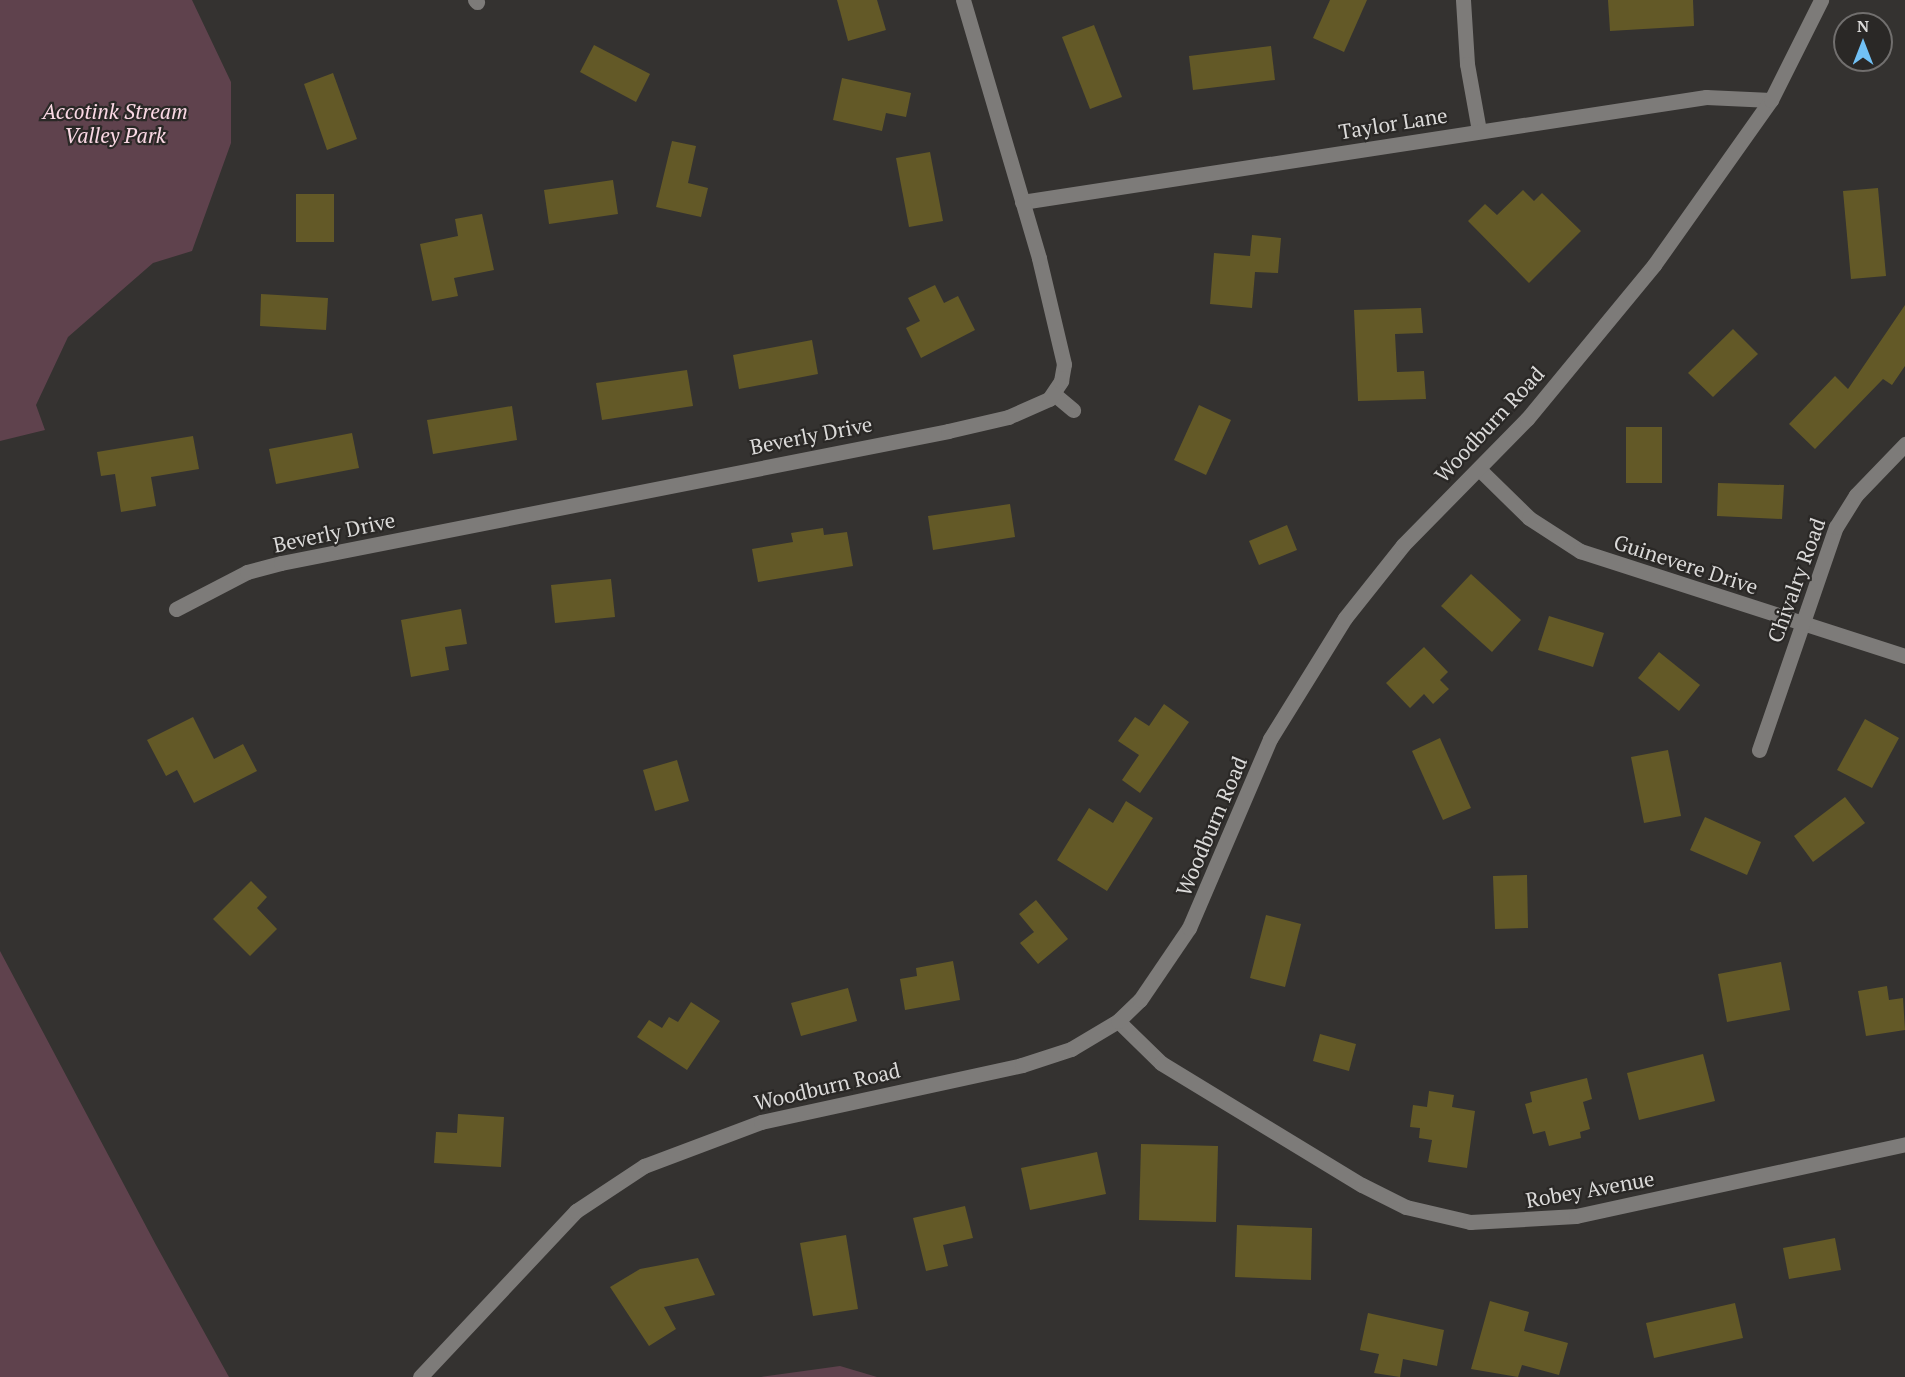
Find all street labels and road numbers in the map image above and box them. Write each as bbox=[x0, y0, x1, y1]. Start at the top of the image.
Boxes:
street label: Taylor Lane bbox=[1337, 102, 1449, 144]
street label: Woodburn Road bbox=[1429, 361, 1549, 487]
street label: Beverly Drive bbox=[748, 411, 874, 459]
street label: Beverly Drive bbox=[271, 507, 397, 557]
street label: Chivalry Road bbox=[1762, 514, 1830, 646]
street label: Guinevere Drive bbox=[1611, 529, 1761, 599]
street label: Woodburn Road bbox=[1170, 752, 1252, 900]
street label: Woodburn Road bbox=[752, 1057, 902, 1115]
street label: Robey Avenue bbox=[1523, 1165, 1657, 1213]

